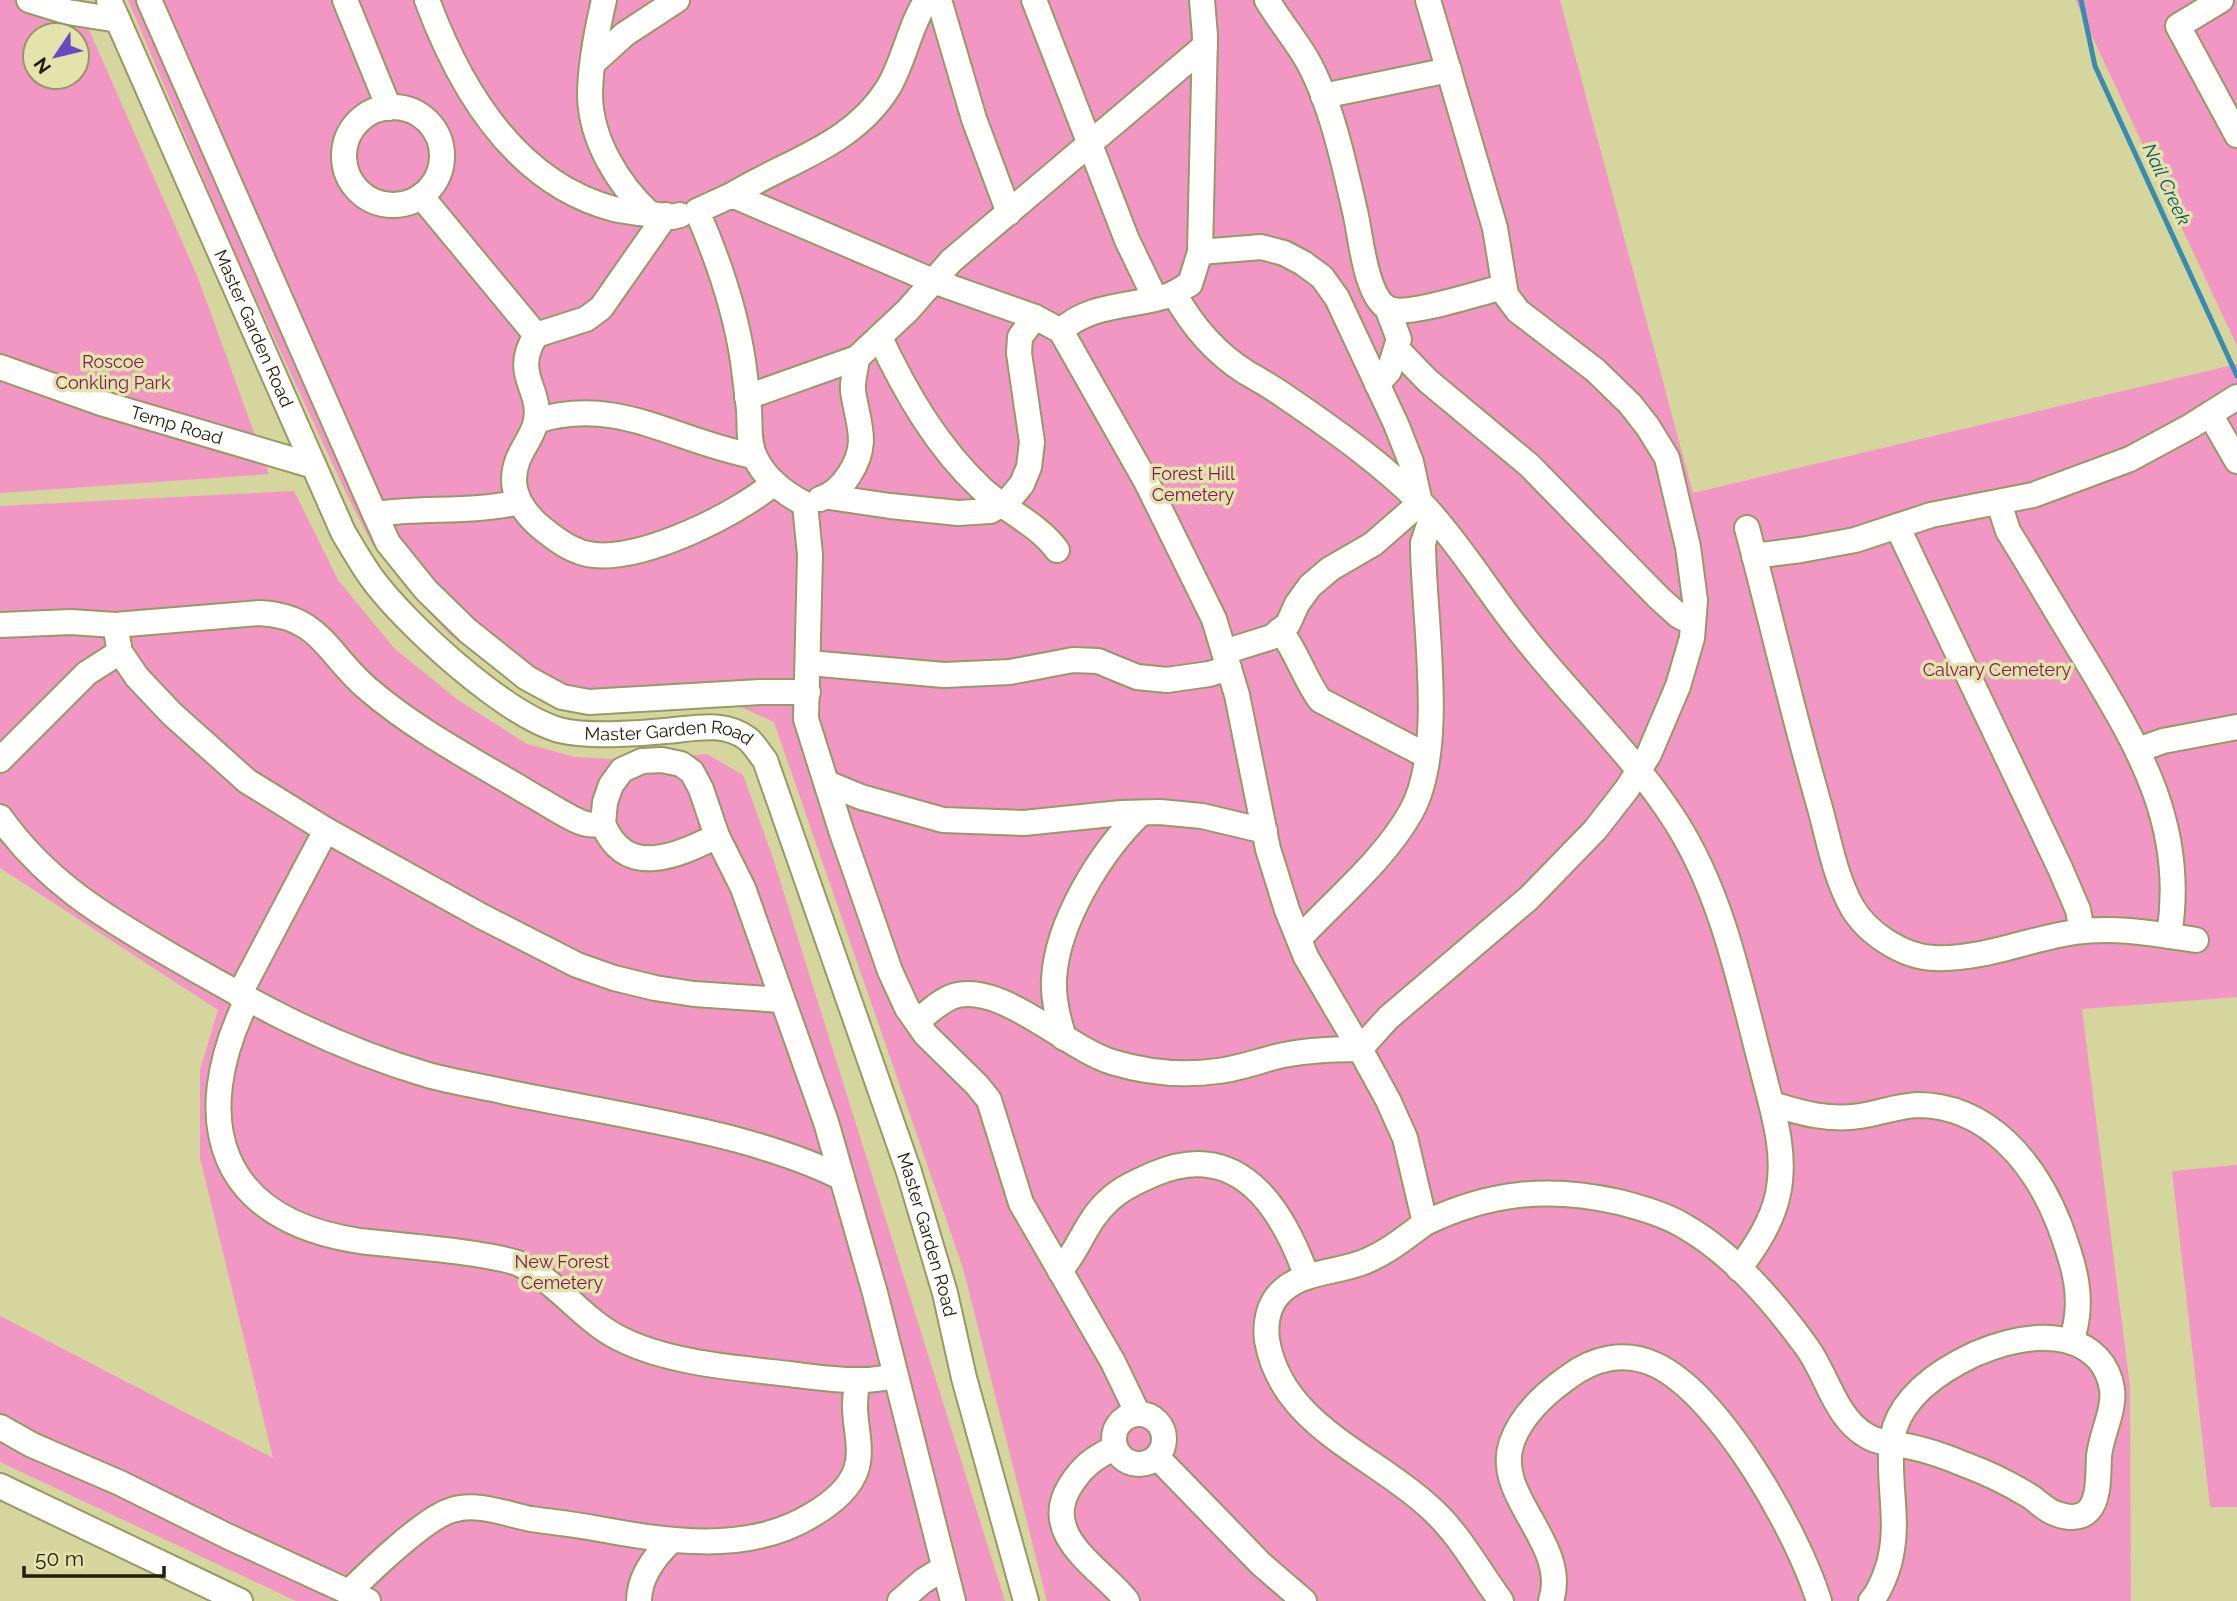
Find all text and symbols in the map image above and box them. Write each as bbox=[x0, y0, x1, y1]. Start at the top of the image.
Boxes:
north arrow bbox=[21, 21, 91, 91]
text: N bbox=[29, 54, 55, 78]
water label: Nail Creek bbox=[2138, 140, 2196, 228]
street label: Master Garden Road bbox=[210, 246, 298, 410]
park label: Roscoe Conkling Park bbox=[56, 351, 171, 393]
street label: Temp Road bbox=[128, 401, 225, 448]
park label: Forest Hill Cemetery bbox=[1151, 463, 1235, 505]
park label: Calvary Cemetery bbox=[1923, 659, 2072, 680]
street label: Master Garden Road bbox=[584, 716, 757, 749]
street label: Master Garden Road bbox=[893, 1150, 961, 1319]
park label: New Forest Cemetery bbox=[515, 1251, 609, 1293]
scale bar bbox=[24, 1534, 164, 1578]
text: 50 m bbox=[35, 1546, 84, 1571]

